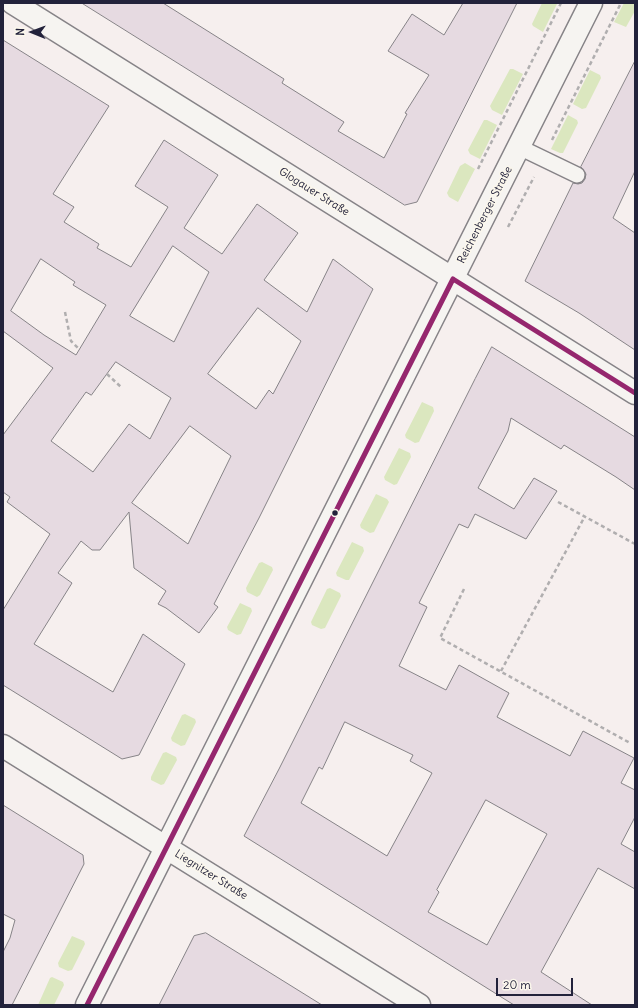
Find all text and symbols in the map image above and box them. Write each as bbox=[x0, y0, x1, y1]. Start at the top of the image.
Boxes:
north arrow bbox=[12, 12, 52, 52]
text: N bbox=[13, 28, 27, 36]
street label: Reichenberger Straße bbox=[455, 164, 515, 266]
street label: Glogauer Straße bbox=[276, 165, 352, 219]
unlabelled marker bbox=[330, 508, 340, 518]
street label: Liegnitzer Straße bbox=[172, 847, 250, 903]
scale bar bbox=[498, 970, 575, 996]
text: 20 m bbox=[503, 977, 531, 992]

